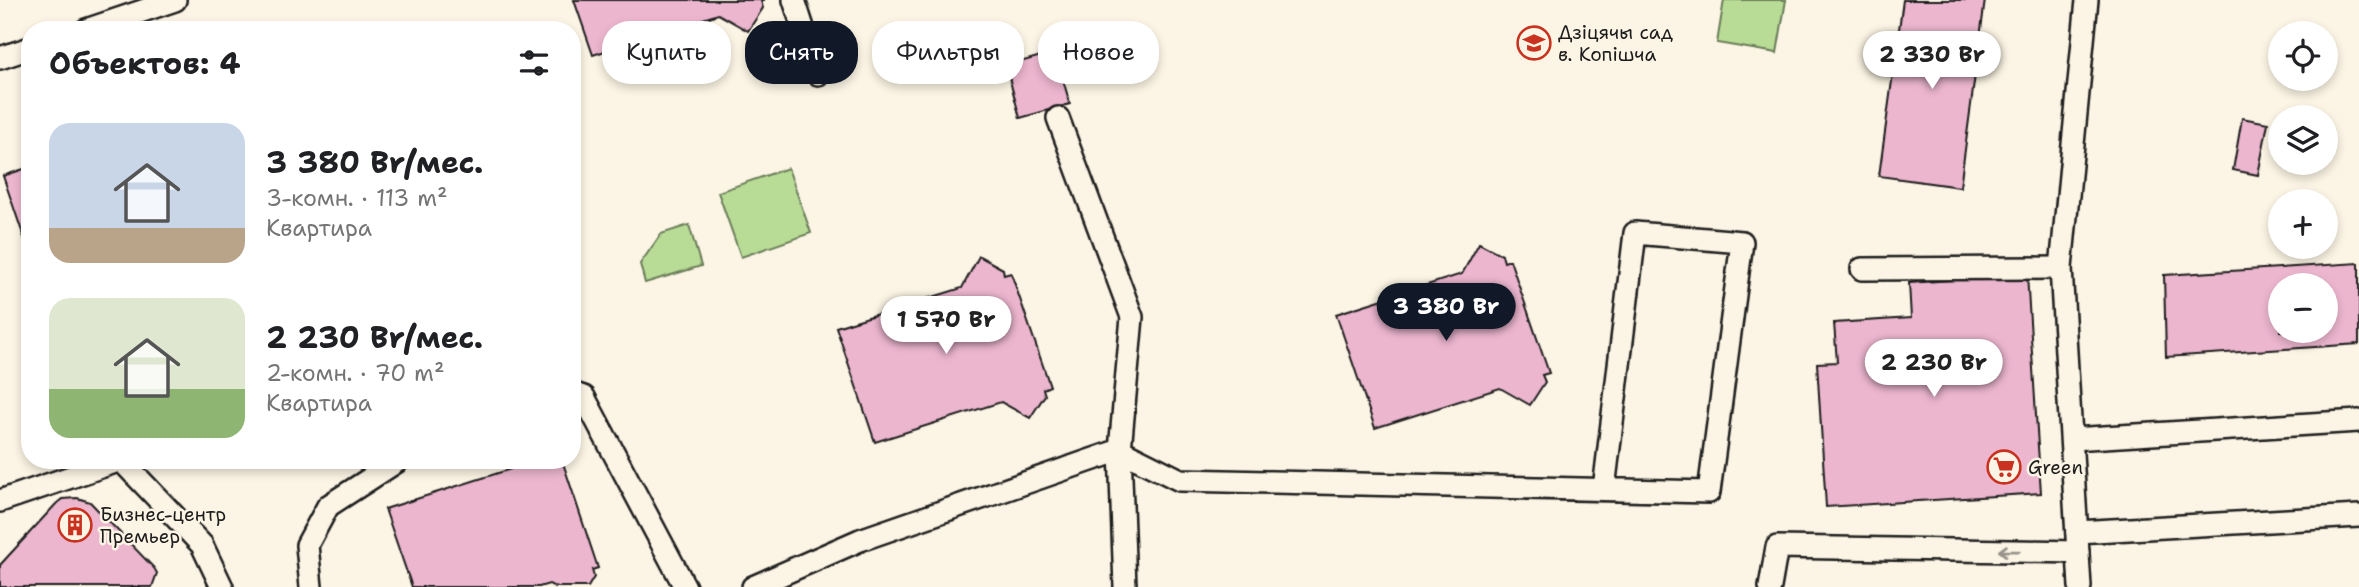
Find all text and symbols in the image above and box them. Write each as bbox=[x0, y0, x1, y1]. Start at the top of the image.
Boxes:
place label: Дзіцячы сад в. Копішча bbox=[1558, 20, 1673, 67]
chip: Купить bbox=[602, 21, 731, 84]
chip: Снять bbox=[745, 21, 858, 84]
chip: Фильтры bbox=[872, 21, 1024, 84]
chip: Новое bbox=[1038, 21, 1159, 84]
map controls bbox=[2268, 21, 2338, 343]
button: locate bbox=[2268, 21, 2338, 91]
school or university icon: Дзіцячы сад в. Копішча bbox=[1515, 24, 1553, 62]
pin: 2 330 Br bbox=[1860, 32, 2004, 91]
text: 2 330 Br bbox=[1879, 39, 1985, 69]
text: Объектов: 4 bbox=[49, 43, 241, 84]
icon: filters bbox=[515, 44, 553, 82]
button: layers bbox=[2268, 105, 2338, 175]
text: 3 380 Br/мес. bbox=[266, 142, 483, 183]
icon: home bbox=[105, 151, 189, 235]
text: 3-комн. · 113 m² bbox=[266, 183, 448, 213]
button: + bbox=[2268, 189, 2338, 259]
text: Квартира bbox=[266, 213, 372, 243]
button: − bbox=[2268, 273, 2338, 343]
pin: 3 380 Br bbox=[1374, 284, 1518, 343]
text: 3 380 Br bbox=[1393, 291, 1499, 321]
pin: 1 570 Br bbox=[874, 296, 1018, 356]
text: 1 570 Br bbox=[897, 304, 995, 334]
text: 2 230 Br/мес. bbox=[266, 317, 483, 358]
icon: home bbox=[105, 326, 189, 410]
pin: 2 230 Br bbox=[1862, 340, 2006, 399]
text: 2 230 Br bbox=[1881, 347, 1987, 377]
text: 2-комн. · 70 m² bbox=[266, 358, 445, 388]
text: Квартира bbox=[266, 388, 372, 418]
supermarket icon: Green bbox=[1985, 448, 2023, 486]
place label: Green bbox=[2028, 455, 2083, 480]
place label: Бизнес-центр Премьер bbox=[100, 502, 226, 549]
building icon: Бизнес-центр Премьер bbox=[56, 506, 94, 544]
one-way arrow bbox=[1998, 544, 2021, 558]

